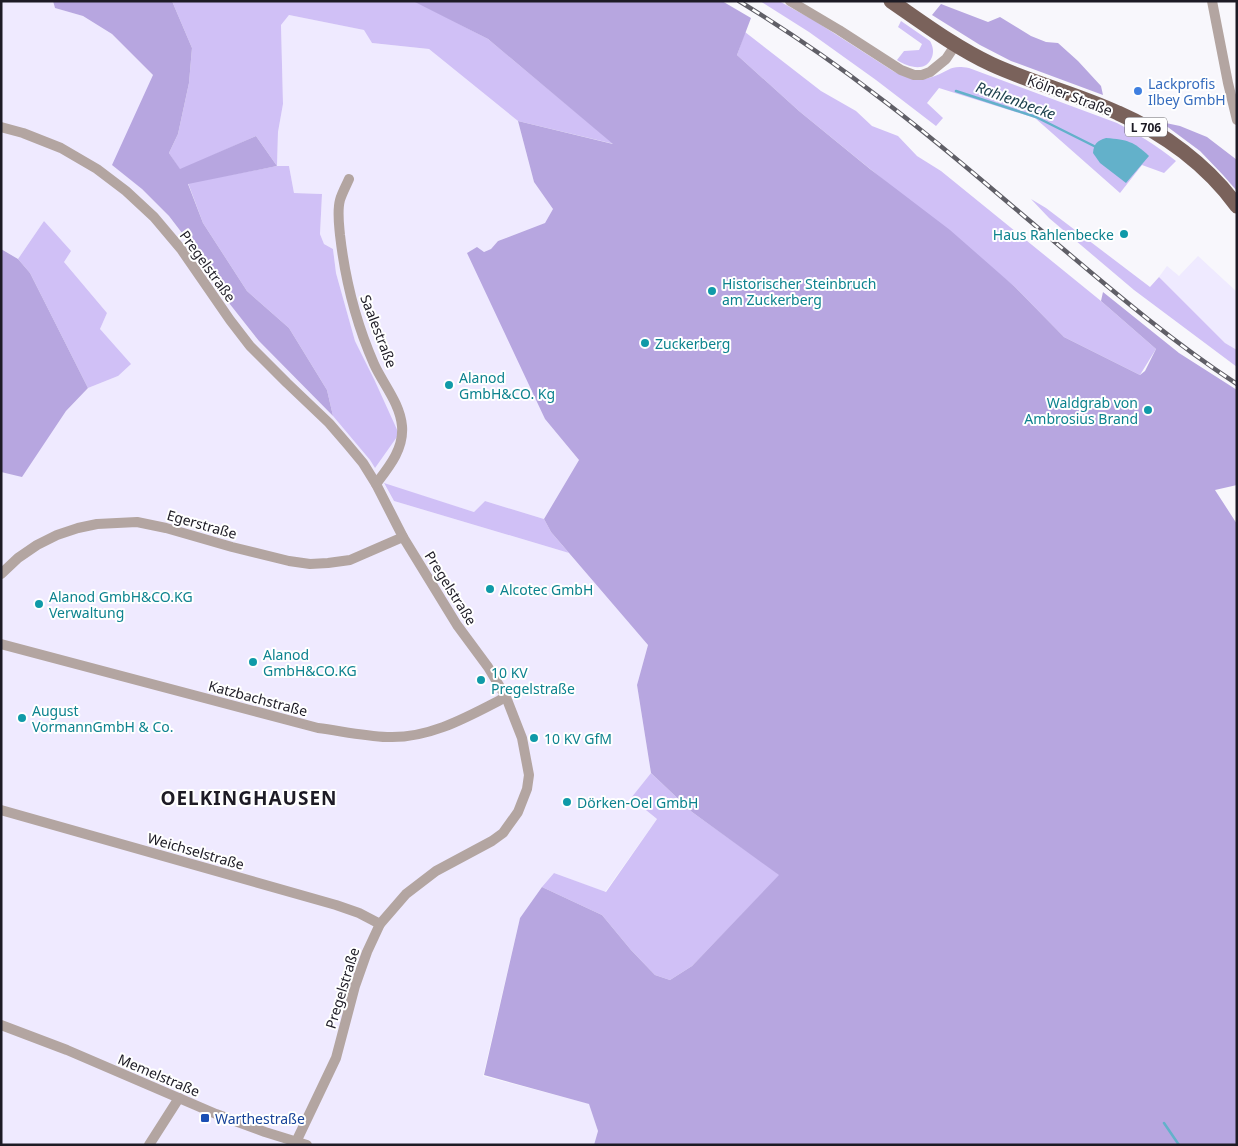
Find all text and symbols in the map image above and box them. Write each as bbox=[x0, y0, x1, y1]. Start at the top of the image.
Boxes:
street label: Kölner Straße bbox=[1025, 70, 1115, 120]
place label: Lackprofis Ilbey GmbH bbox=[1148, 74, 1226, 109]
water label: Rahlenbecke bbox=[973, 76, 1059, 124]
marker: Lackprofis Ilbey GmbH bbox=[1132, 85, 1144, 97]
road number: L 706 bbox=[1125, 118, 1167, 136]
place label: Haus Rahlenbecke bbox=[993, 225, 1114, 244]
street label: Pregelstraße bbox=[176, 227, 240, 306]
marker: Haus Rahlenbecke bbox=[1118, 228, 1130, 240]
place label: Historischer Steinbruch am Zuckerberg bbox=[722, 274, 876, 309]
marker: Historischer Steinbruch am Zuckerberg bbox=[706, 285, 718, 297]
street label: Saalestraße bbox=[356, 292, 402, 370]
place label: Zuckerberg bbox=[655, 334, 730, 353]
marker: Zuckerberg bbox=[639, 337, 651, 349]
place label: Alanod GmbH&CO. Kg bbox=[459, 368, 555, 403]
marker: Alanod GmbH&CO. Kg bbox=[443, 379, 455, 391]
place label: Waldgrab von Ambrosius Brand bbox=[1024, 393, 1138, 428]
marker: Waldgrab von Ambrosius Brand bbox=[1142, 404, 1154, 416]
street label: Egerstraße bbox=[165, 505, 239, 543]
street label: Pregelstraße bbox=[421, 547, 481, 629]
place label: Alcotec GmbH bbox=[500, 580, 593, 599]
marker: Alcotec GmbH bbox=[484, 583, 496, 595]
place label: Alanod GmbH&CO.KG Verwaltung bbox=[49, 587, 193, 622]
marker: Alanod GmbH&CO.KG Verwaltung bbox=[33, 598, 45, 610]
place label: Alanod GmbH&CO.KG bbox=[263, 645, 357, 680]
marker: Alanod GmbH&CO.KG bbox=[247, 656, 259, 668]
place label: 10 KV Pregelstraße bbox=[491, 663, 575, 698]
marker: 10 KV Pregelstraße bbox=[475, 674, 487, 686]
street label: Katzbachstraße bbox=[206, 676, 310, 720]
place label: August VormannGmbH & Co. bbox=[32, 701, 173, 736]
marker: August VormannGmbH & Co. bbox=[16, 712, 28, 724]
place label: 10 KV GfM bbox=[544, 729, 612, 748]
marker: 10 KV GfM bbox=[528, 732, 540, 744]
district label: OELKINGHAUSEN bbox=[160, 785, 338, 811]
place label: Dörken-Oel GmbH bbox=[577, 793, 698, 812]
marker: Dörken-Oel GmbH bbox=[561, 796, 573, 808]
street label: Weichselstraße bbox=[145, 828, 247, 874]
street label: Pregelstraße bbox=[321, 945, 363, 1031]
street label: Memelstraße bbox=[115, 1049, 203, 1101]
place label: Warthestraße bbox=[215, 1109, 305, 1128]
marker: Warthestraße bbox=[199, 1112, 211, 1124]

